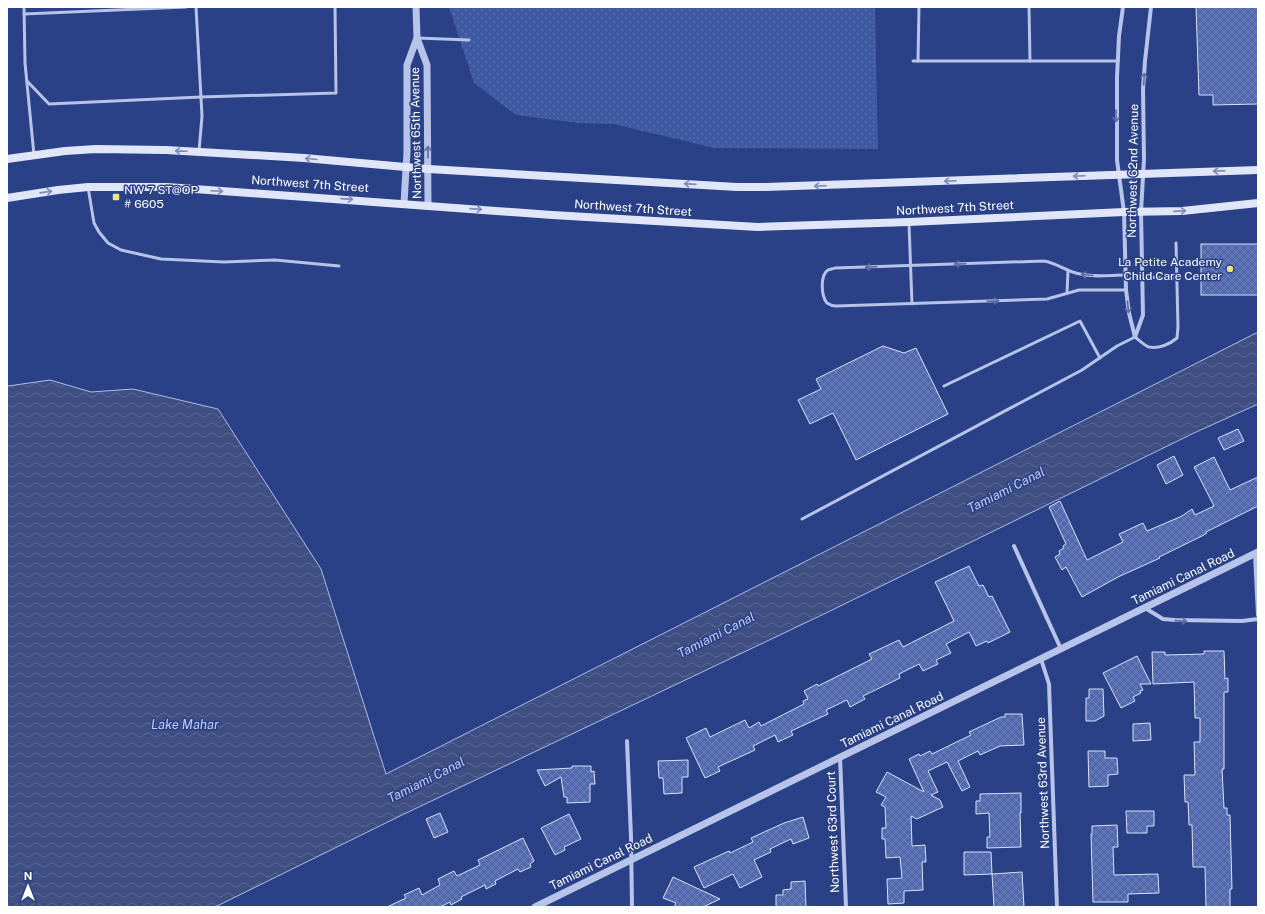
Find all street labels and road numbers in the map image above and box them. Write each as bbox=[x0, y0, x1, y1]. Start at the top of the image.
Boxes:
street label: Northwest 65th Avenue bbox=[408, 67, 424, 199]
street label: Northwest 62nd Avenue bbox=[1125, 104, 1141, 238]
street label: Northwest 7th Street bbox=[251, 173, 370, 195]
street label: Northwest 7th Street bbox=[574, 197, 693, 219]
street label: Northwest 7th Street bbox=[896, 198, 1015, 218]
street label: Tamiami Canal Road bbox=[1129, 546, 1237, 608]
street label: Tamiami Canal Road bbox=[838, 689, 946, 751]
street label: Northwest 63rd Avenue bbox=[1034, 717, 1052, 849]
street label: Northwest 63rd Court bbox=[824, 770, 842, 893]
street label: Tamiami Canal Road bbox=[547, 831, 655, 893]

